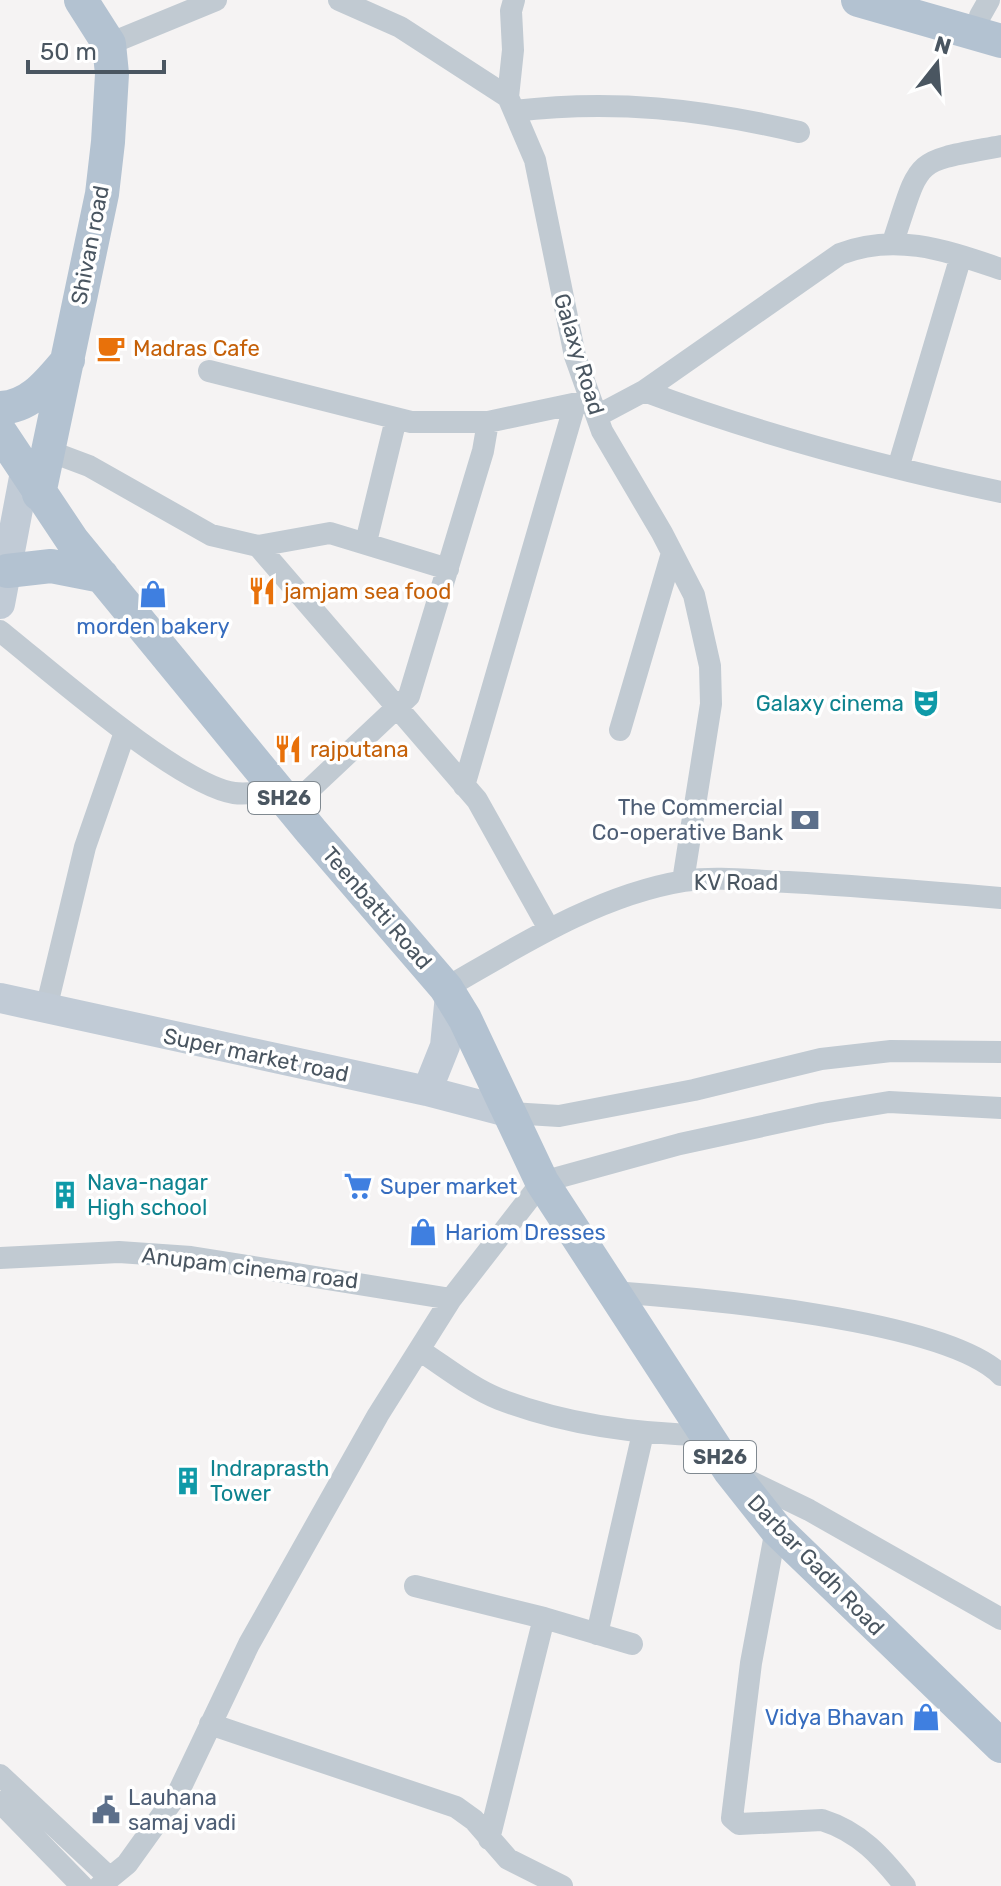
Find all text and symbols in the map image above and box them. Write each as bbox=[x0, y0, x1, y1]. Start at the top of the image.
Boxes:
scale bar bbox=[28, 24, 164, 74]
north arrow bbox=[897, 24, 977, 104]
text: N bbox=[931, 30, 954, 61]
text: 50 m bbox=[40, 38, 97, 66]
street label: Shivan road bbox=[65, 183, 115, 307]
street label: Galaxy Road bbox=[548, 290, 610, 418]
cafe icon: Madras Cafe bbox=[96, 333, 126, 363]
place label: Madras Cafe bbox=[133, 335, 260, 362]
restaurant icon: jamjam sea food bbox=[247, 576, 277, 606]
place label: jamjam sea food bbox=[283, 578, 451, 605]
shop icon: morden bakery bbox=[138, 579, 168, 609]
place label: morden bakery bbox=[76, 613, 230, 640]
theatre icon: Galaxy cinema bbox=[911, 688, 941, 718]
place label: Galaxy cinema bbox=[756, 690, 904, 717]
restaurant icon: rajputana bbox=[273, 734, 303, 764]
place label: rajputana bbox=[310, 736, 409, 763]
road number: SH26 bbox=[248, 782, 320, 814]
place label: The Commercial Co-operative Bank bbox=[592, 794, 784, 846]
bank icon: The Commercial Co-operative Bank bbox=[790, 805, 820, 835]
street label: Teenbatti Road bbox=[316, 841, 438, 975]
street label: KV Road bbox=[694, 869, 778, 896]
street label: Super market road bbox=[161, 1022, 351, 1088]
place label: Nava-nagar High school bbox=[87, 1169, 209, 1221]
supermarket icon: Super market bbox=[343, 1171, 373, 1201]
place label: Super market bbox=[380, 1173, 518, 1200]
building icon: Nava-nagar High school bbox=[50, 1180, 80, 1210]
shop icon: Hariom Dresses bbox=[408, 1217, 438, 1247]
place label: Hariom Dresses bbox=[445, 1219, 606, 1246]
street label: Anupam cinema road bbox=[140, 1241, 360, 1295]
road number: SH26 bbox=[684, 1441, 756, 1473]
place label: Indraprasth Tower bbox=[210, 1455, 329, 1507]
building icon: Indraprasth Tower bbox=[173, 1466, 203, 1496]
street label: Darbar Gadh Road bbox=[742, 1489, 890, 1641]
shop icon: Vidya Bhavan bbox=[911, 1702, 941, 1732]
place label: Vidya Bhavan bbox=[765, 1704, 904, 1731]
place label: Lauhana samaj vadi bbox=[128, 1784, 236, 1836]
public building icon: Lauhana samaj vadi bbox=[91, 1795, 121, 1825]

